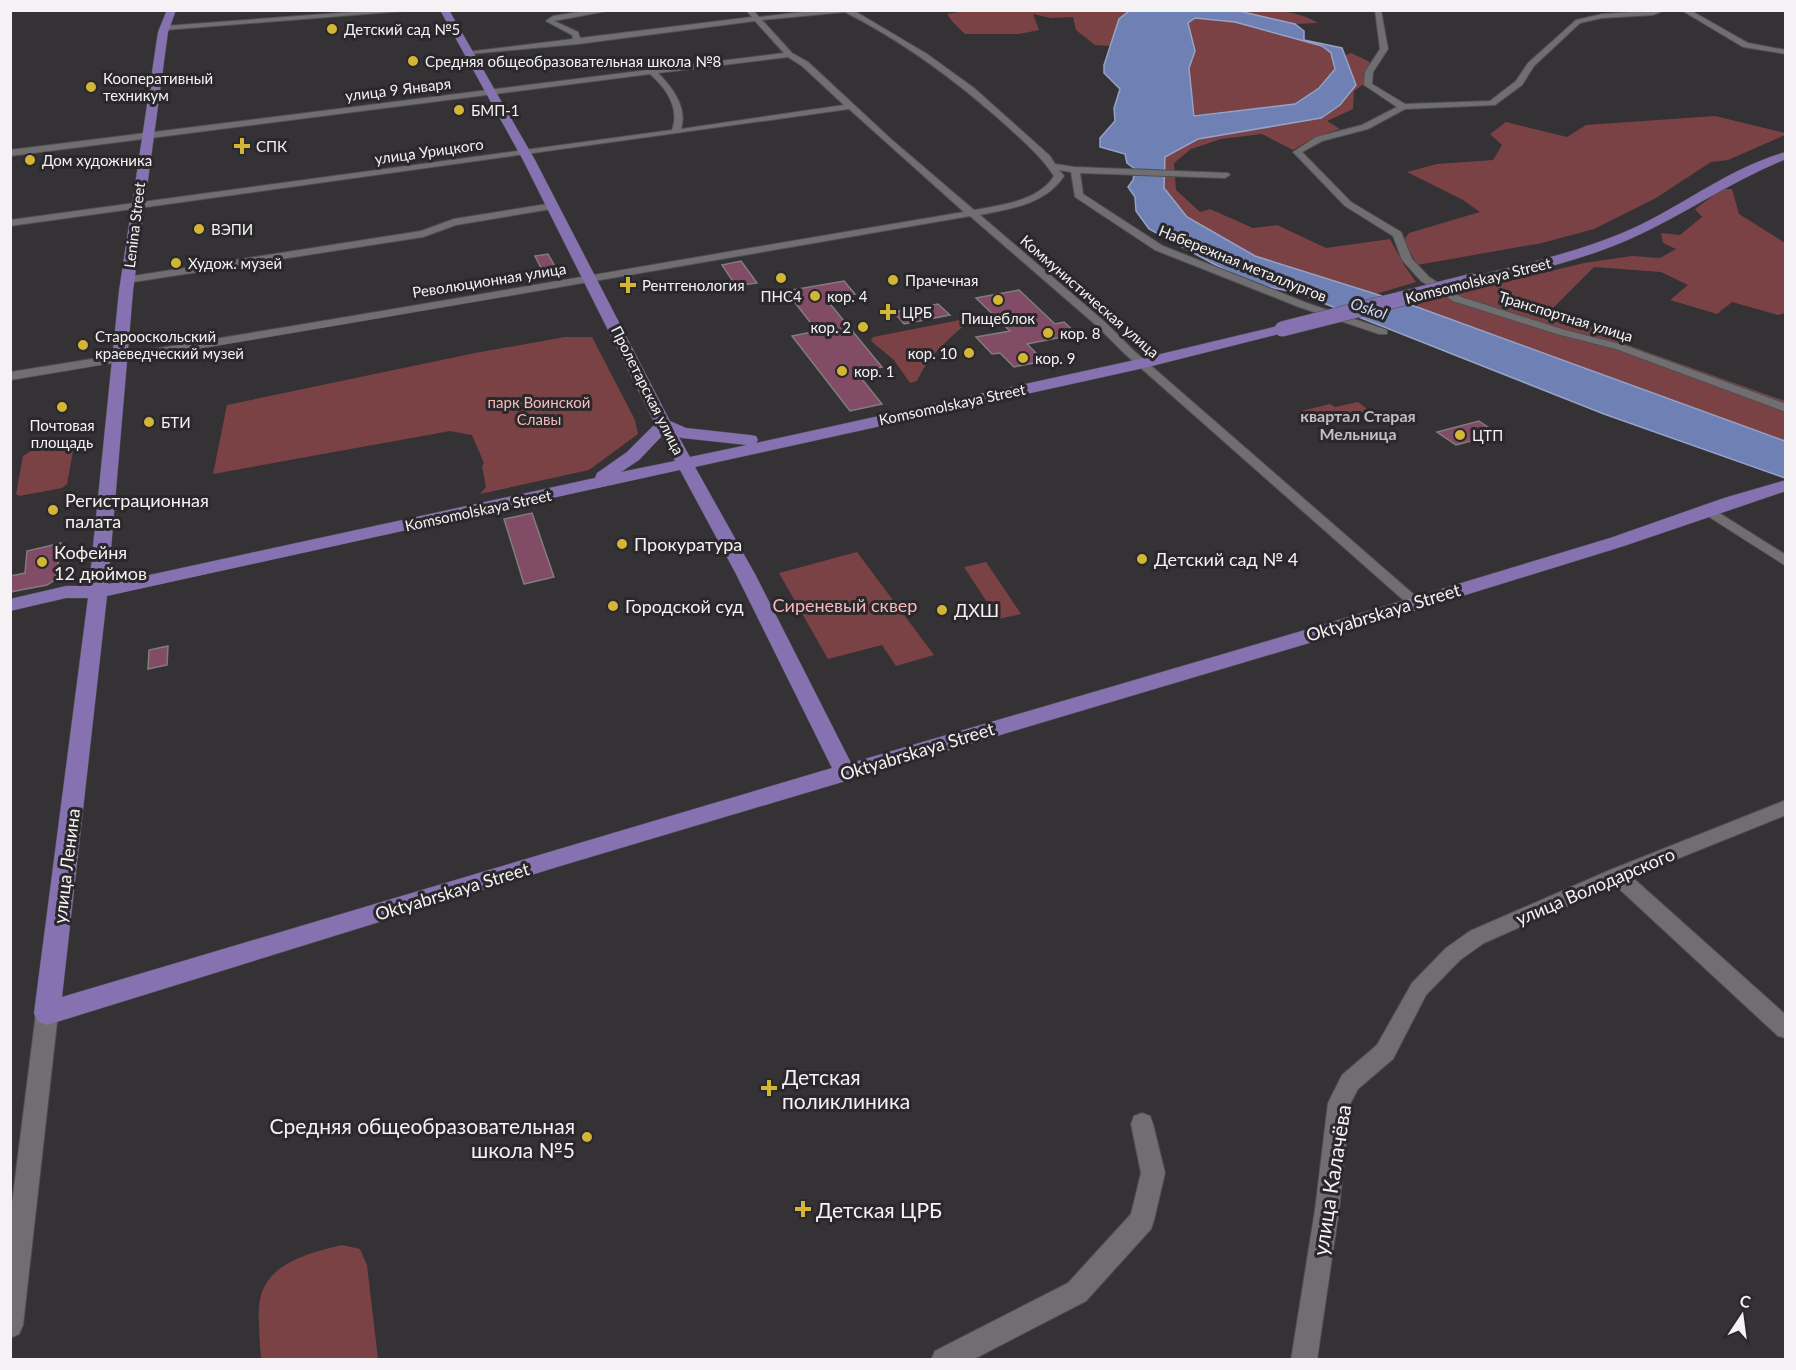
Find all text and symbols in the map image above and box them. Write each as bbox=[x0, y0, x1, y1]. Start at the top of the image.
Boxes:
place label: Детский сад №5 bbox=[344, 20, 460, 38]
marker: Детский сад №5 bbox=[325, 22, 339, 36]
place label: Средняя общеобразовательная школа №8 bbox=[425, 52, 721, 70]
marker: Средняя общеобразовательная школа №8 bbox=[406, 54, 420, 68]
place label: Кооперативный техникум bbox=[103, 69, 213, 104]
street label: улица 9 Января bbox=[344, 74, 452, 104]
marker: Кооперативный техникум bbox=[84, 80, 98, 94]
place label: БМП-1 bbox=[471, 101, 520, 119]
marker: БМП-1 bbox=[452, 103, 466, 117]
street label: улица Урицкого bbox=[373, 134, 485, 168]
marker: СПК bbox=[233, 137, 251, 155]
place label: СПК bbox=[256, 137, 287, 155]
place label: Дом художника bbox=[42, 151, 152, 169]
marker: Дом художника bbox=[23, 153, 37, 167]
street label: Lenina Street bbox=[120, 181, 148, 269]
place label: ВЭПИ bbox=[211, 220, 253, 238]
street label: Набережная металлургов bbox=[1156, 221, 1330, 305]
marker: ВЭПИ bbox=[192, 222, 206, 236]
street label: Коммунистическая улица bbox=[1017, 231, 1163, 361]
street label: Komsomolskaya Street bbox=[1403, 253, 1553, 307]
place label: Худож. музей bbox=[188, 254, 282, 272]
marker: Худож. музей bbox=[169, 256, 183, 270]
street label: Революционная улица bbox=[411, 259, 567, 301]
marker: ПНС4 bbox=[774, 271, 788, 285]
place label: Прачечная bbox=[905, 271, 978, 289]
marker: Прачечная bbox=[886, 273, 900, 287]
marker: Рентгенология bbox=[619, 276, 637, 294]
place label: Рентгенология bbox=[642, 276, 745, 294]
place label: ПНС4 bbox=[760, 287, 802, 305]
place label: кор. 4 bbox=[827, 287, 868, 305]
street label: Транспортная улица bbox=[1497, 287, 1635, 345]
marker: кор. 4 bbox=[808, 289, 822, 303]
marker: Пищеблок bbox=[991, 293, 1005, 307]
water label: Oskol bbox=[1348, 293, 1390, 323]
marker: ЦРБ bbox=[879, 303, 897, 321]
place label: ЦРБ bbox=[902, 303, 932, 321]
place label: Пищеблок bbox=[961, 309, 1035, 327]
place label: кор. 2 bbox=[811, 318, 851, 336]
marker: кор. 2 bbox=[856, 320, 870, 334]
street label: Пролетарская улица bbox=[608, 323, 688, 457]
place label: кор. 8 bbox=[1060, 324, 1100, 342]
marker: кор. 8 bbox=[1041, 326, 1055, 340]
place label: Старооскольский краеведческий музей bbox=[95, 327, 244, 362]
marker: Старооскольский краеведческий музей bbox=[76, 338, 90, 352]
place label: кор. 10 bbox=[908, 344, 957, 362]
marker: кор. 10 bbox=[962, 346, 976, 360]
place label: кор. 9 bbox=[1035, 349, 1075, 367]
marker: кор. 9 bbox=[1016, 351, 1030, 365]
place label: кор. 1 bbox=[854, 362, 894, 380]
marker: кор. 1 bbox=[835, 364, 849, 378]
street label: Komsomolskaya Street bbox=[877, 380, 1028, 428]
park label: парк Воинской Славы bbox=[488, 393, 590, 428]
marker: Почтовая площадь bbox=[55, 400, 69, 414]
district label: квартал Старая Мельница bbox=[1300, 406, 1416, 443]
place label: БТИ bbox=[161, 413, 191, 431]
marker: БТИ bbox=[142, 415, 156, 429]
place label: Почтовая площадь bbox=[29, 416, 95, 451]
place label: ЦТП bbox=[1472, 426, 1503, 444]
marker: ЦТП bbox=[1453, 428, 1467, 442]
street label: Komsomolskaya Street bbox=[403, 486, 554, 534]
place label: Регистрационная палата bbox=[65, 489, 209, 532]
marker: Регистрационная палата bbox=[46, 503, 60, 517]
place label: Прокуратура bbox=[634, 533, 742, 555]
marker: Прокуратура bbox=[615, 537, 629, 551]
place label: Кофейня 12 дюймов bbox=[54, 541, 147, 584]
place label: Детский сад № 4 bbox=[1154, 548, 1298, 570]
marker: Детский сад № 4 bbox=[1135, 552, 1149, 566]
marker: Кофейня 12 дюймов bbox=[35, 555, 49, 569]
street label: Oktyabrskaya Street bbox=[1303, 578, 1463, 646]
park label: Сиреневый сквер bbox=[773, 594, 917, 616]
place label: Городской суд bbox=[625, 595, 744, 617]
marker: Городской суд bbox=[606, 599, 620, 613]
place label: ДХШ bbox=[954, 599, 999, 621]
marker: ДХШ bbox=[935, 603, 949, 617]
street label: Oktyabrskaya Street bbox=[837, 717, 997, 785]
street label: улица Ленина bbox=[48, 807, 84, 925]
street label: улица Володарского bbox=[1512, 843, 1678, 929]
street label: Oktyabrskaya Street bbox=[372, 857, 532, 925]
place label: Детская поликлиника bbox=[782, 1064, 910, 1113]
marker: Детская поликлиника bbox=[760, 1079, 778, 1097]
street label: улица Калачёва bbox=[1307, 1103, 1355, 1257]
place label: Средняя общеобразовательная школа №5 bbox=[270, 1113, 575, 1162]
marker: Средняя общеобразовательная школа №5 bbox=[580, 1130, 594, 1144]
place label: Детская ЦРБ bbox=[816, 1197, 942, 1222]
marker: Детская ЦРБ bbox=[794, 1200, 812, 1218]
north arrow bbox=[1712, 1286, 1772, 1346]
text: С bbox=[1738, 1290, 1753, 1311]

